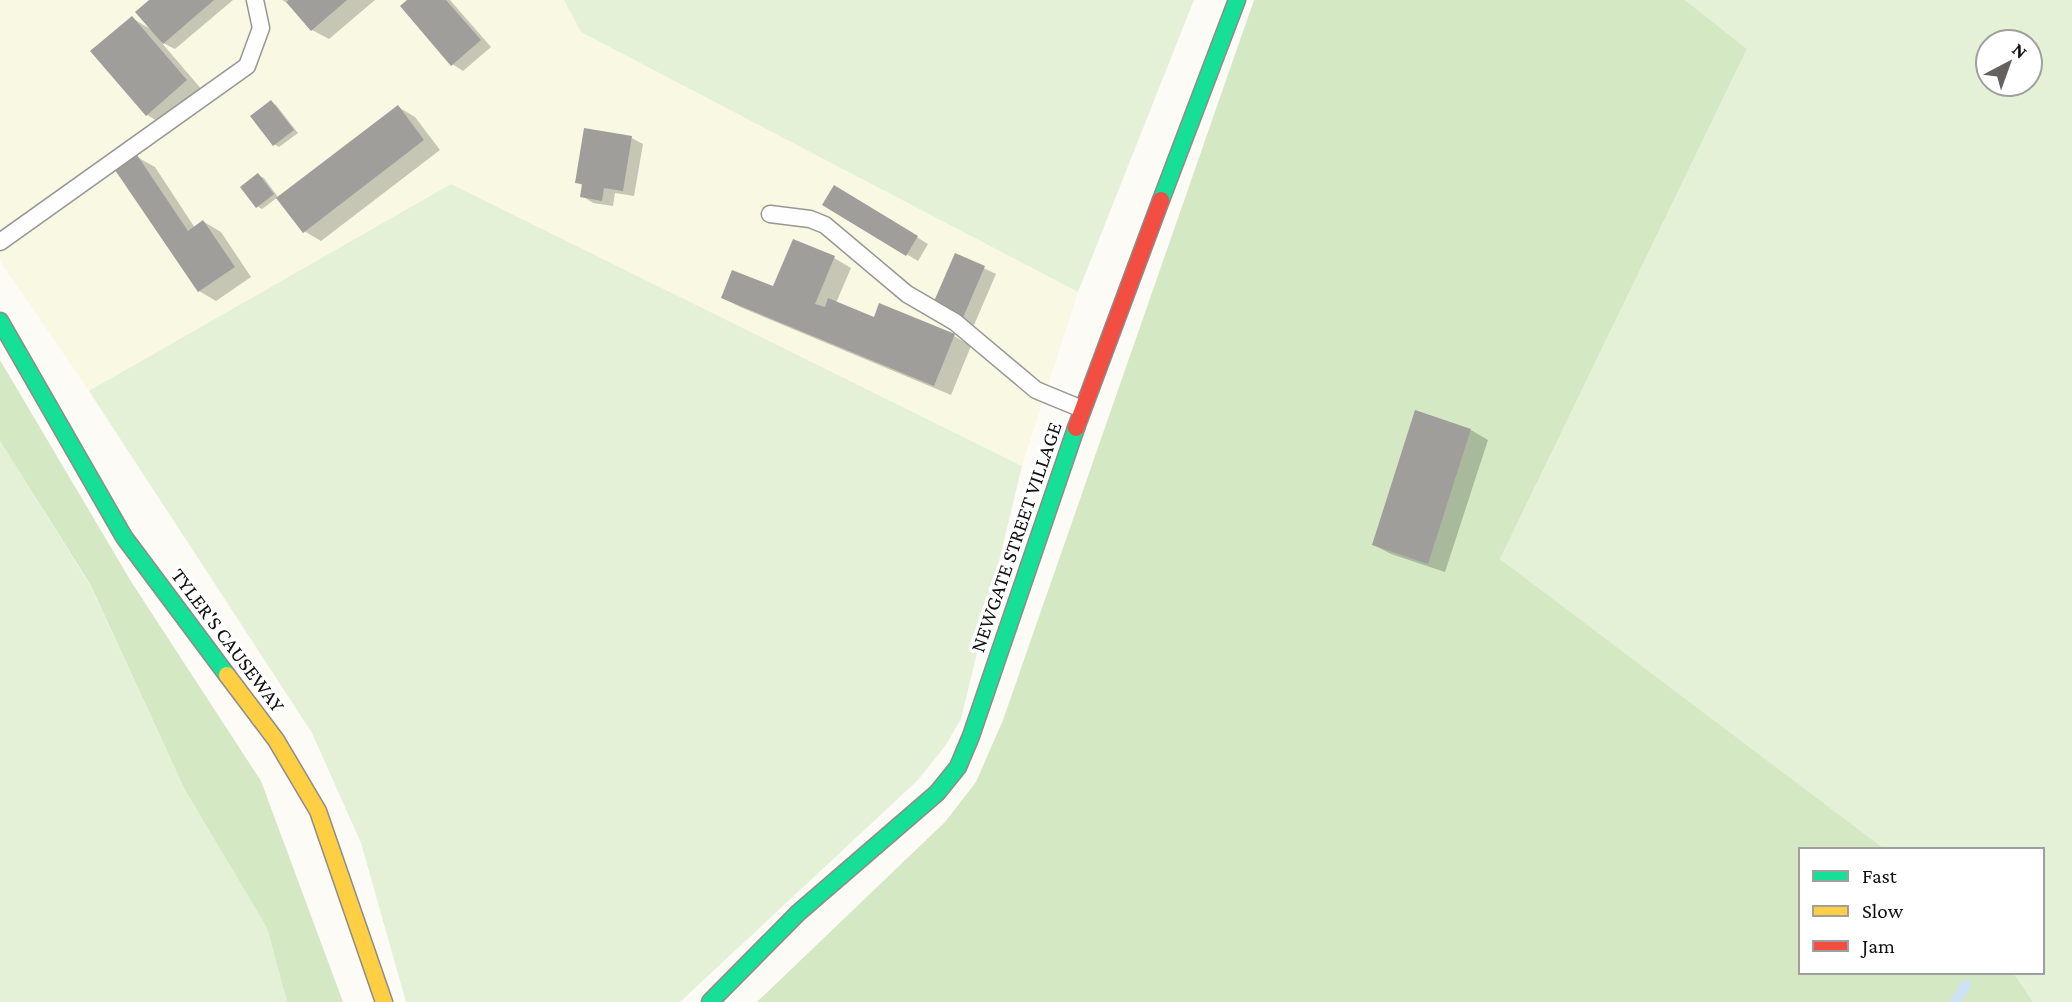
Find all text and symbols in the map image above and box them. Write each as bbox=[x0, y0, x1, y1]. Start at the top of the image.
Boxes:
north arrow bbox=[1974, 28, 2044, 98]
text: N bbox=[2008, 38, 2032, 63]
street label: NEWGATE STREET VILLAGE bbox=[965, 419, 1067, 655]
street label: TYLER'S CAUSEWAY bbox=[166, 563, 290, 717]
legend bbox=[1799, 848, 2044, 974]
text: Fast bbox=[1862, 864, 1898, 888]
text: Slow bbox=[1862, 899, 1904, 923]
text: Jam bbox=[1860, 934, 1895, 958]

